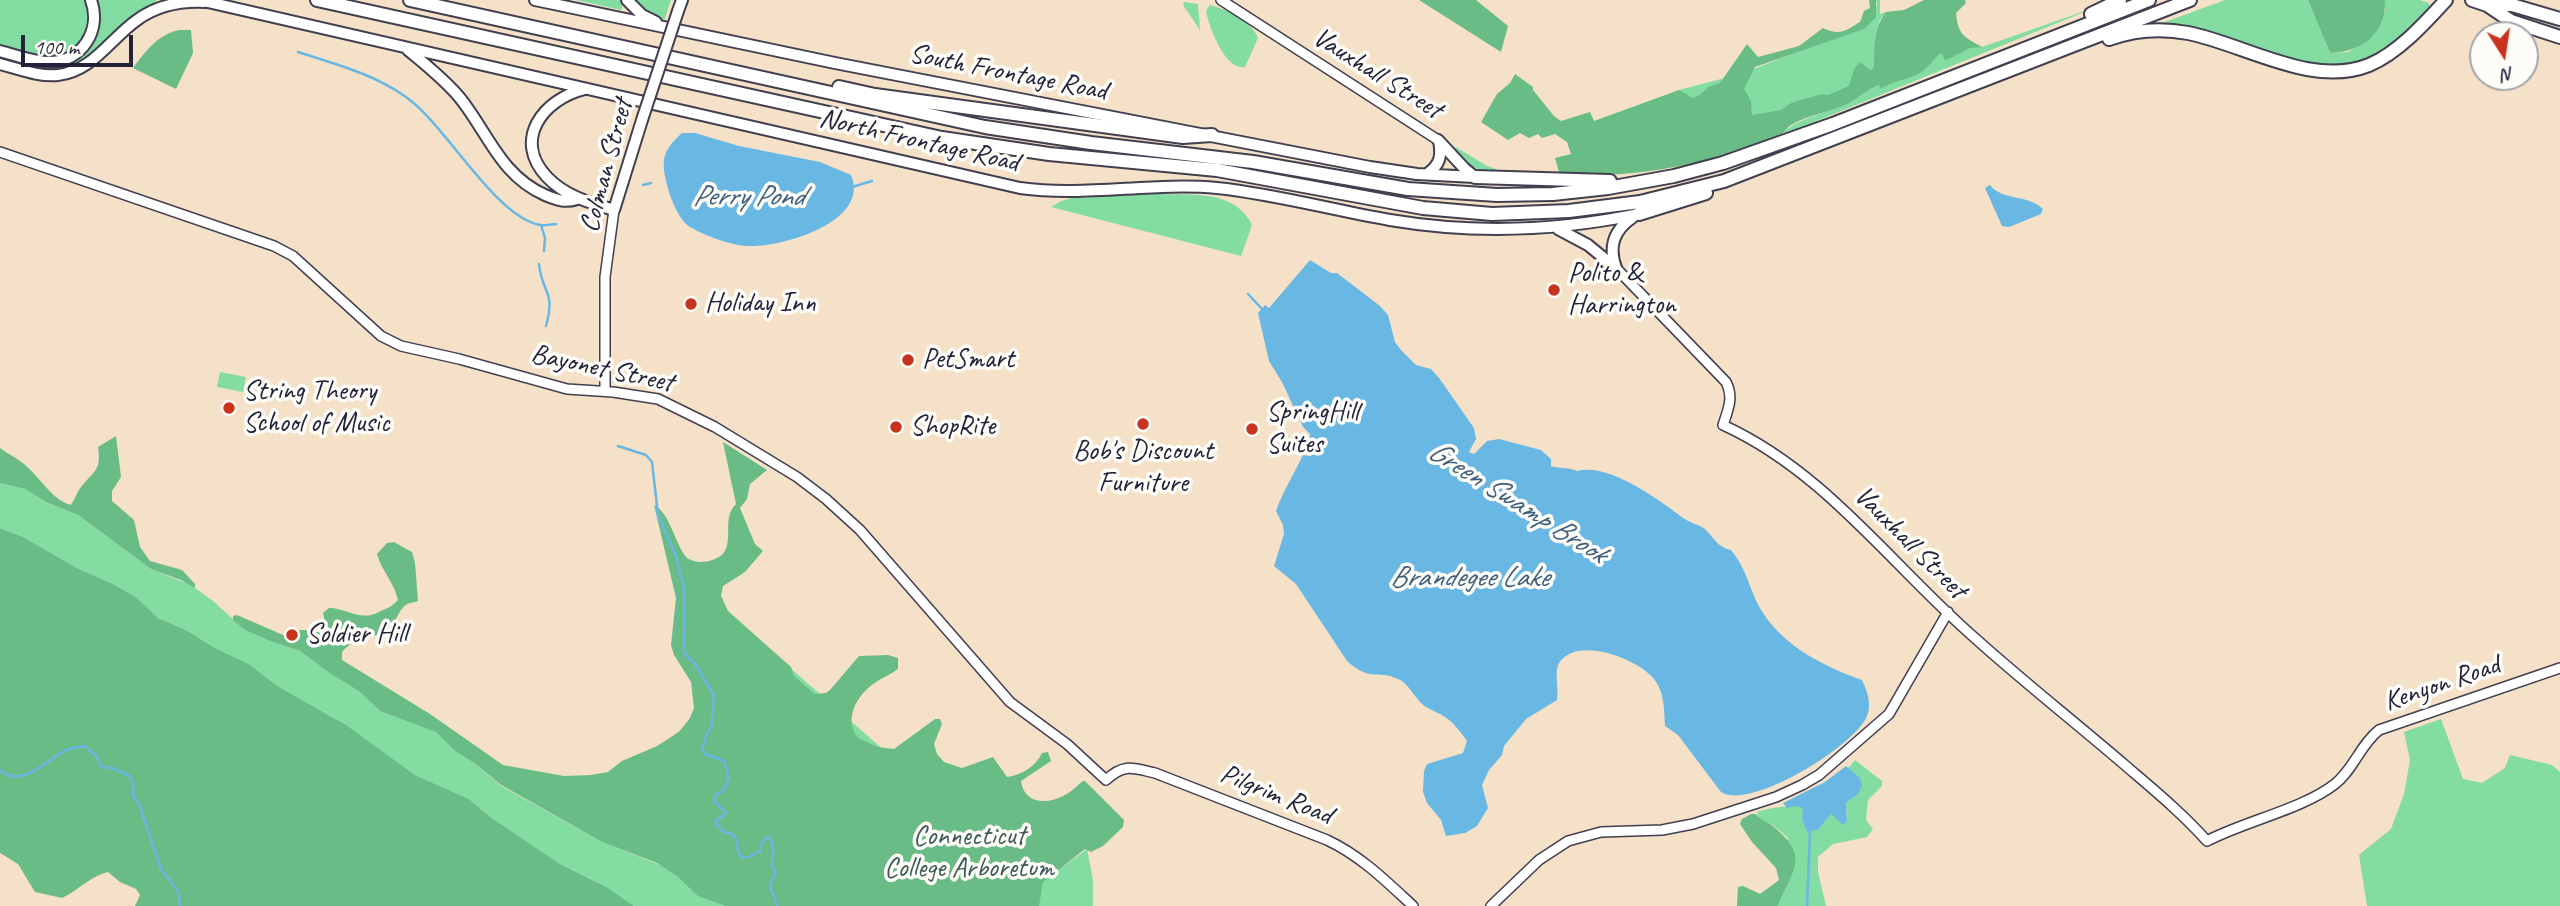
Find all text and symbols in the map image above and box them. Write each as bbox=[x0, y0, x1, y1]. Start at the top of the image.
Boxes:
scale bar bbox=[24, 21, 136, 65]
street label: Vauxhall Street bbox=[1306, 21, 1448, 127]
north arrow bbox=[2469, 21, 2539, 91]
text: 100 m bbox=[34, 34, 79, 60]
street label: South Frontage Road bbox=[906, 37, 1110, 109]
text: N bbox=[2500, 62, 2516, 88]
street label: Colman Street bbox=[573, 96, 641, 236]
street label: North Frontage Road bbox=[816, 102, 1022, 180]
water label: Perry Pond bbox=[692, 179, 804, 215]
place label: Polito & Harrington bbox=[1568, 257, 1676, 323]
marker: Polito & Harrington bbox=[1546, 282, 1562, 298]
place label: Holiday Inn bbox=[705, 287, 816, 321]
marker: Holiday Inn bbox=[683, 296, 699, 312]
street label: Bayonet Street bbox=[528, 338, 676, 400]
place label: PetSmart bbox=[922, 343, 1014, 377]
marker: PetSmart bbox=[900, 352, 916, 368]
place label: String Theory School of Music bbox=[243, 375, 390, 441]
place label: SpringHill Suites bbox=[1266, 396, 1359, 462]
marker: String Theory School of Music bbox=[221, 400, 237, 416]
place label: ShopRite bbox=[910, 410, 995, 444]
marker: Bob's Discount Furniture bbox=[1135, 416, 1151, 432]
marker: ShopRite bbox=[888, 419, 904, 435]
marker: SpringHill Suites bbox=[1244, 421, 1260, 437]
water label: Green Swamp Brook bbox=[1421, 434, 1613, 572]
place label: Bob's Discount Furniture bbox=[1073, 435, 1213, 501]
street label: Vauxhall Street bbox=[1847, 480, 1973, 606]
water label: Brandegee Lake bbox=[1390, 560, 1548, 596]
place label: Soldier Hill bbox=[306, 618, 407, 652]
marker: Soldier Hill bbox=[284, 627, 300, 643]
street label: Kenyon Road bbox=[2380, 649, 2504, 719]
street label: Pilgrim Road bbox=[1215, 757, 1337, 833]
park label: Connecticut College Arboretum bbox=[884, 820, 1054, 886]

